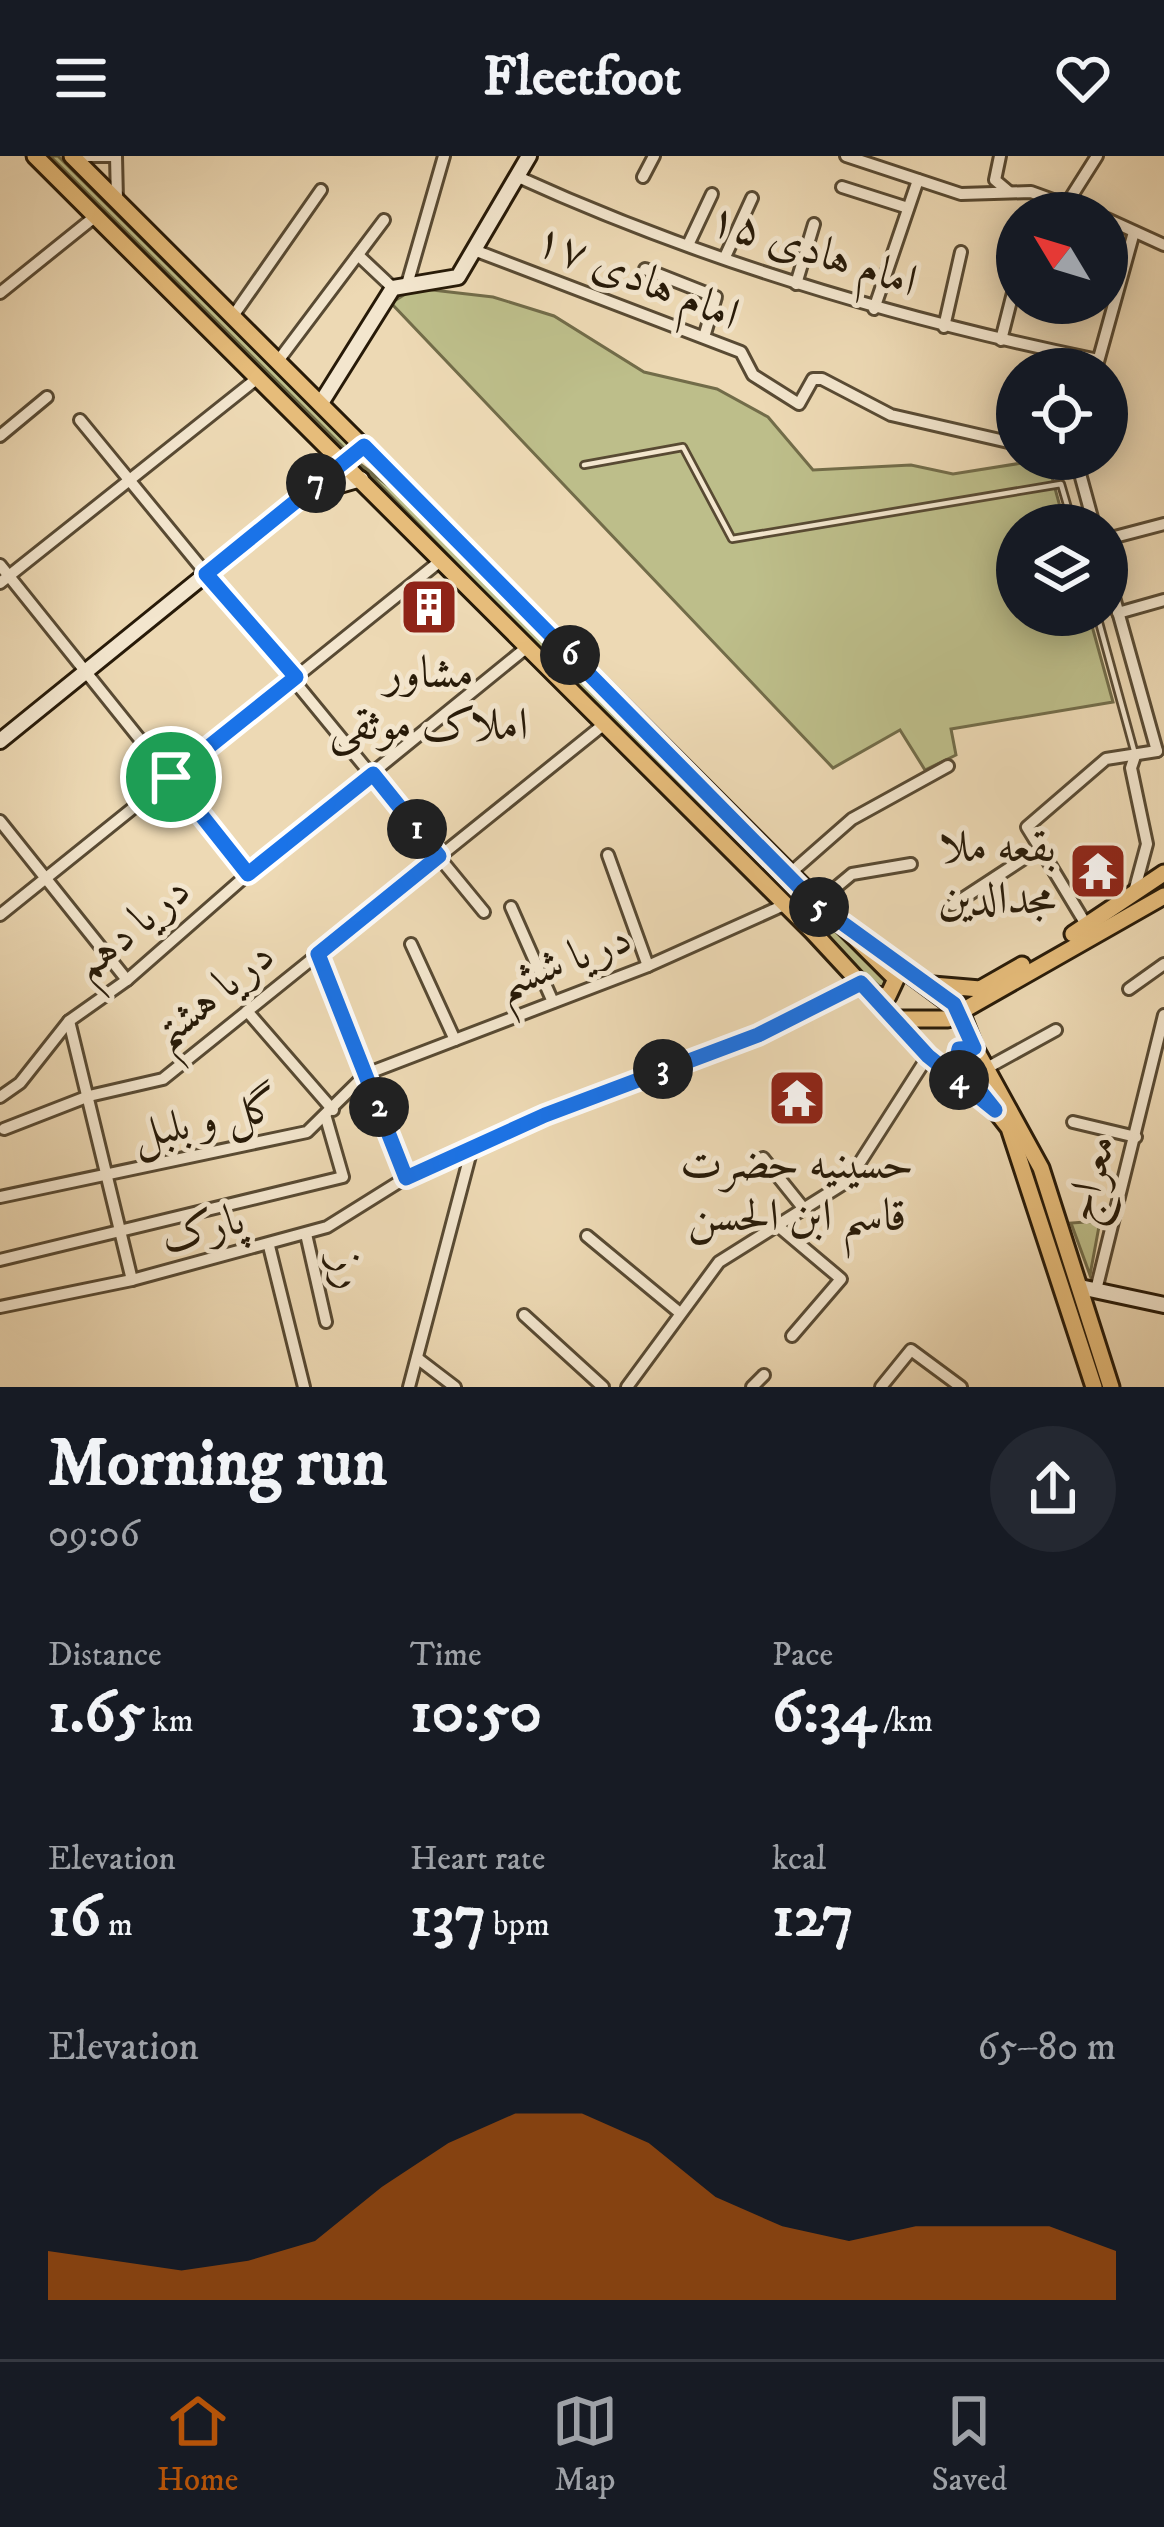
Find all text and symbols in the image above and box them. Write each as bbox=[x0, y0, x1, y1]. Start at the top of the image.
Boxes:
icon: menu bbox=[48, 45, 114, 111]
text: Fleetfoot bbox=[483, 45, 681, 112]
icon: heart bbox=[1050, 45, 1116, 111]
street label: امام هادی ۱۵ bbox=[699, 191, 924, 319]
north arrow bbox=[996, 192, 1128, 324]
map controls bbox=[996, 192, 1128, 636]
street label: امام هادی ۱۷ bbox=[523, 212, 747, 352]
button: locate bbox=[996, 348, 1128, 480]
pin: 7 bbox=[286, 453, 346, 513]
text: 7 bbox=[307, 462, 325, 503]
button: layers bbox=[996, 504, 1128, 636]
building icon: مشاور املاک موثقی bbox=[398, 576, 460, 638]
pin: 6 bbox=[540, 625, 600, 685]
text: 6 bbox=[561, 634, 579, 675]
place label: مشاور املاک موثقی bbox=[330, 646, 528, 756]
pin bbox=[120, 726, 222, 828]
icon: arrive bbox=[138, 744, 204, 810]
pin: 1 bbox=[387, 799, 447, 859]
text: 1 bbox=[411, 808, 423, 849]
place label: بقعه ملا مجدالدين bbox=[938, 820, 1056, 928]
temple icon: بقعه ملا مجدالدين bbox=[1067, 840, 1129, 902]
street label: دریا دهم bbox=[62, 863, 210, 1003]
pin: 5 bbox=[789, 877, 849, 937]
text: 5 bbox=[811, 886, 827, 927]
street label: دریا ششم bbox=[489, 911, 645, 1026]
street label: دریا هشتم bbox=[140, 928, 295, 1073]
pin: 3 bbox=[633, 1039, 693, 1099]
text: 3 bbox=[657, 1048, 669, 1089]
pin: 4 bbox=[929, 1050, 989, 1110]
text: 4 bbox=[950, 1059, 969, 1100]
temple icon: حسینیه حضرت قاسم ابن الحسن bbox=[766, 1067, 828, 1129]
street label: گل و بلبل bbox=[127, 1077, 284, 1165]
pin: 2 bbox=[349, 1077, 409, 1137]
text: 2 bbox=[371, 1086, 387, 1127]
street label: معراج bbox=[1052, 1129, 1139, 1232]
place label: حسینیه حضرت قاسم ابن الحسن bbox=[680, 1137, 914, 1259]
street label: پارک bbox=[155, 1191, 253, 1268]
street label: رز bbox=[316, 1243, 379, 1294]
text: Morning run bbox=[48, 1424, 387, 1506]
button: share bbox=[990, 1426, 1116, 1552]
text: 09:06 bbox=[48, 1510, 140, 1559]
text: Distance bbox=[48, 1635, 162, 1676]
text: Time bbox=[410, 1635, 482, 1676]
text: Pace bbox=[772, 1635, 833, 1676]
text: 1.65 bbox=[48, 1676, 145, 1751]
text: 10:50 bbox=[410, 1676, 542, 1751]
text: 6:34 bbox=[772, 1676, 876, 1751]
text: km bbox=[145, 1701, 194, 1742]
text: /km bbox=[876, 1701, 933, 1742]
text: Elevation bbox=[48, 1839, 176, 1880]
text: Heart rate bbox=[410, 1839, 545, 1880]
text: kcal bbox=[772, 1839, 826, 1880]
text: 16 bbox=[48, 1880, 101, 1955]
text: 137 bbox=[410, 1880, 486, 1955]
text: 127 bbox=[772, 1880, 854, 1955]
text: m bbox=[101, 1905, 133, 1946]
text: bpm bbox=[486, 1905, 550, 1946]
text: Elevation bbox=[48, 2023, 199, 2072]
text: 65–80 m bbox=[978, 2023, 1116, 2072]
tab: Home bbox=[157, 2388, 238, 2501]
tab: Map bbox=[552, 2388, 618, 2501]
tab: Saved bbox=[931, 2388, 1007, 2501]

